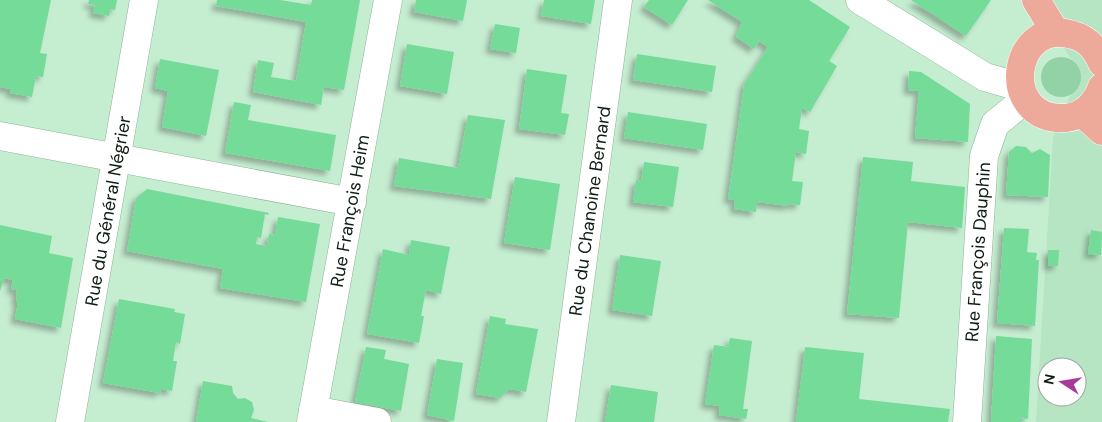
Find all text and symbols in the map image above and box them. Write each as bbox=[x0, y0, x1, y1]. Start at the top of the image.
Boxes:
street label: Rue du Chanoine Bernard bbox=[563, 105, 617, 317]
street label: Rue du Général Négrier bbox=[79, 114, 137, 308]
street label: Rue François Heim bbox=[325, 133, 375, 289]
street label: Rue François Dauphin bbox=[960, 161, 996, 343]
north arrow bbox=[1037, 357, 1087, 407]
text: N bbox=[1039, 372, 1059, 386]

